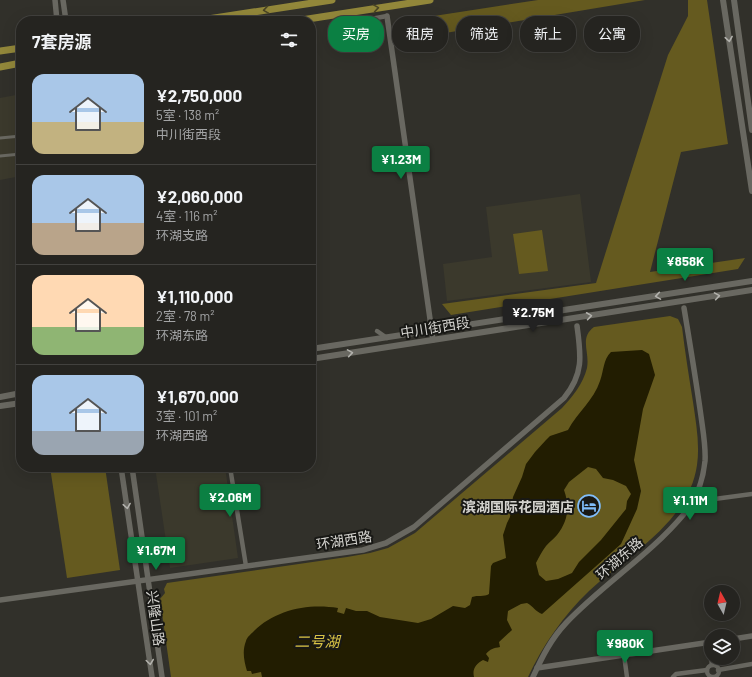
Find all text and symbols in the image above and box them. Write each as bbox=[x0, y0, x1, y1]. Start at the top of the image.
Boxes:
one-way arrow bbox=[263, 5, 269, 14]
one-way arrow bbox=[373, 5, 379, 13]
chip: 买房 bbox=[328, 16, 384, 52]
chip: 租房 bbox=[392, 16, 448, 52]
chip: 筛选 bbox=[456, 16, 512, 52]
chip: 新上 bbox=[520, 16, 576, 52]
chip: 公寓 bbox=[584, 16, 640, 52]
icon: filters bbox=[278, 29, 300, 51]
text: 7套房源 bbox=[32, 31, 91, 51]
one-way arrow bbox=[724, 35, 733, 42]
text: ¥2,750,000 bbox=[156, 85, 242, 105]
icon: home bbox=[64, 90, 112, 138]
text: 5室 · 138 m² bbox=[156, 107, 219, 123]
text: 中川街西段 bbox=[156, 126, 221, 142]
pin: ¥1.23M bbox=[368, 146, 434, 180]
text: ¥1.23M bbox=[381, 151, 421, 167]
text: ¥2,060,000 bbox=[156, 186, 243, 206]
icon: home bbox=[64, 191, 112, 239]
text: 4室 · 116 m² bbox=[156, 208, 218, 224]
text: 环湖支路 bbox=[156, 227, 208, 243]
pin: ¥858K bbox=[657, 248, 713, 282]
text: ¥858K bbox=[666, 253, 704, 269]
text: ¥1,110,000 bbox=[156, 286, 233, 306]
icon: home bbox=[64, 291, 112, 339]
one-way arrow bbox=[655, 291, 661, 300]
one-way arrow bbox=[714, 292, 720, 301]
pin: ¥2.75M bbox=[500, 299, 566, 333]
text: ¥2.75M bbox=[512, 304, 554, 320]
text: 2室 · 78 m² bbox=[156, 308, 214, 324]
one-way arrow bbox=[586, 312, 592, 320]
street label: 中川街西段 bbox=[399, 313, 471, 341]
text: 环湖东路 bbox=[156, 327, 208, 343]
one-way arrow bbox=[346, 349, 353, 358]
text: ¥1,670,000 bbox=[156, 386, 239, 406]
icon: home bbox=[64, 391, 112, 439]
text: 3室 · 101 m² bbox=[156, 408, 217, 424]
text: 环湖西路 bbox=[156, 427, 208, 443]
pin: ¥2.06M bbox=[197, 484, 263, 518]
pin: ¥1.11M bbox=[657, 487, 723, 521]
text: ¥2.06M bbox=[208, 489, 252, 505]
text: ¥1.11M bbox=[672, 492, 708, 508]
hotel icon: 滨湖国际花园酒店 bbox=[576, 493, 602, 519]
place label: 滨湖国际花园酒店 bbox=[462, 498, 574, 515]
one-way arrow bbox=[122, 502, 131, 509]
street label: 环湖西路 bbox=[315, 527, 373, 553]
street label: 环湖东路 bbox=[592, 533, 646, 583]
pin: ¥1.67M bbox=[123, 537, 189, 571]
text: ¥1.67M bbox=[136, 542, 176, 558]
north arrow bbox=[704, 585, 740, 621]
map controls bbox=[704, 585, 740, 665]
street label: 兴隆山路 bbox=[144, 589, 168, 647]
button: layers bbox=[704, 629, 740, 665]
pin: ¥980K bbox=[597, 630, 653, 664]
water label: 二号湖 bbox=[294, 632, 341, 650]
text: ¥980K bbox=[606, 635, 644, 651]
one-way arrow bbox=[145, 659, 154, 665]

